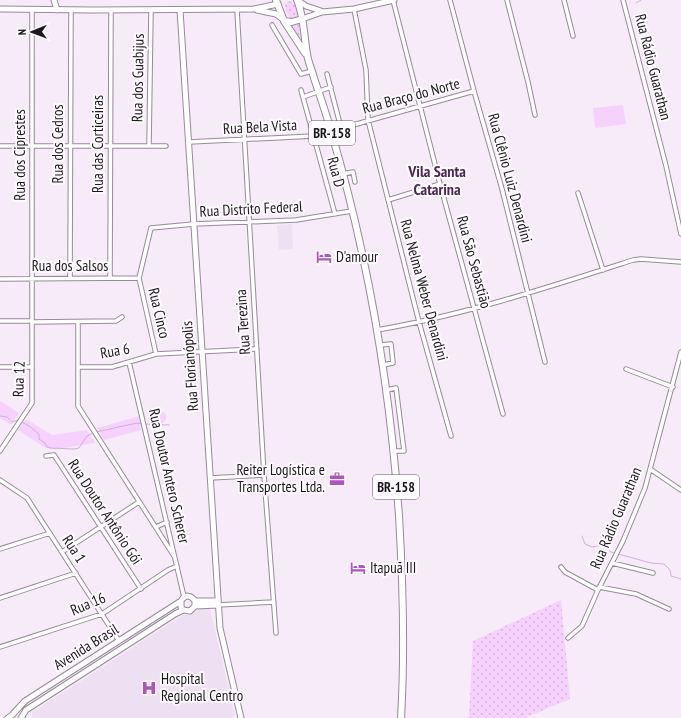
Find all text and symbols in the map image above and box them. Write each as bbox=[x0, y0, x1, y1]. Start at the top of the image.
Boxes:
north arrow bbox=[12, 12, 52, 52]
street label: Rua Rádio Guarathan bbox=[631, 12, 676, 122]
text: N bbox=[15, 29, 29, 35]
street label: Rua dos Guabijus bbox=[127, 34, 148, 122]
street label: Rua Braço do Norte bbox=[360, 73, 462, 118]
street label: Rua das Corticeiras bbox=[88, 95, 107, 193]
street label: Rua dos Cedros bbox=[48, 105, 67, 183]
street label: Rua dos Ciprestes bbox=[10, 109, 29, 201]
street label: Rua Clênio Luiz Denardini bbox=[484, 111, 537, 245]
street label: Rua Bela Vista bbox=[223, 115, 297, 138]
road number: BR-158 bbox=[309, 121, 355, 145]
street label: Rua D bbox=[323, 155, 350, 189]
district label: Vila Santa Catarina bbox=[407, 161, 466, 199]
street label: Rua Distrito Federal bbox=[199, 196, 303, 221]
street label: Rua São Sebastião bbox=[453, 214, 496, 310]
street label: Rua Nelma Weber Denardini bbox=[396, 217, 452, 363]
place label: D'amour bbox=[336, 247, 379, 266]
hotel icon: D'amour bbox=[315, 248, 333, 266]
street label: Rua dos Salsos bbox=[32, 256, 108, 275]
street label: Rua Cinco bbox=[144, 286, 174, 340]
street label: Rua Terezina bbox=[231, 289, 254, 355]
street label: Rua Florianópolis bbox=[177, 320, 202, 412]
street label: Rua 6 bbox=[99, 339, 131, 362]
street label: Rua 12 bbox=[8, 360, 29, 397]
street label: Rua Doutor Antero Scherer bbox=[145, 407, 194, 546]
street label: Rua Doutor Antônio Gói bbox=[64, 455, 147, 568]
place label: Reiter Logística e Transportes Ltda. bbox=[236, 460, 325, 496]
street label: Rua Rádio Guarathan bbox=[586, 464, 646, 572]
office icon: Reiter Logística e Transportes Ltda. bbox=[328, 470, 346, 488]
road number: BR-158 bbox=[373, 475, 419, 499]
street label: Rua 1 bbox=[58, 531, 90, 566]
place label: Itapuã III bbox=[370, 558, 416, 577]
hotel icon: Itapuã III bbox=[349, 559, 367, 577]
street label: Rua 16 bbox=[67, 588, 108, 619]
street label: Avenida Brasil bbox=[50, 619, 122, 674]
place label: Hospital Regional Centro bbox=[161, 669, 243, 705]
hospital icon: Hospital Regional Centro bbox=[140, 679, 158, 697]

